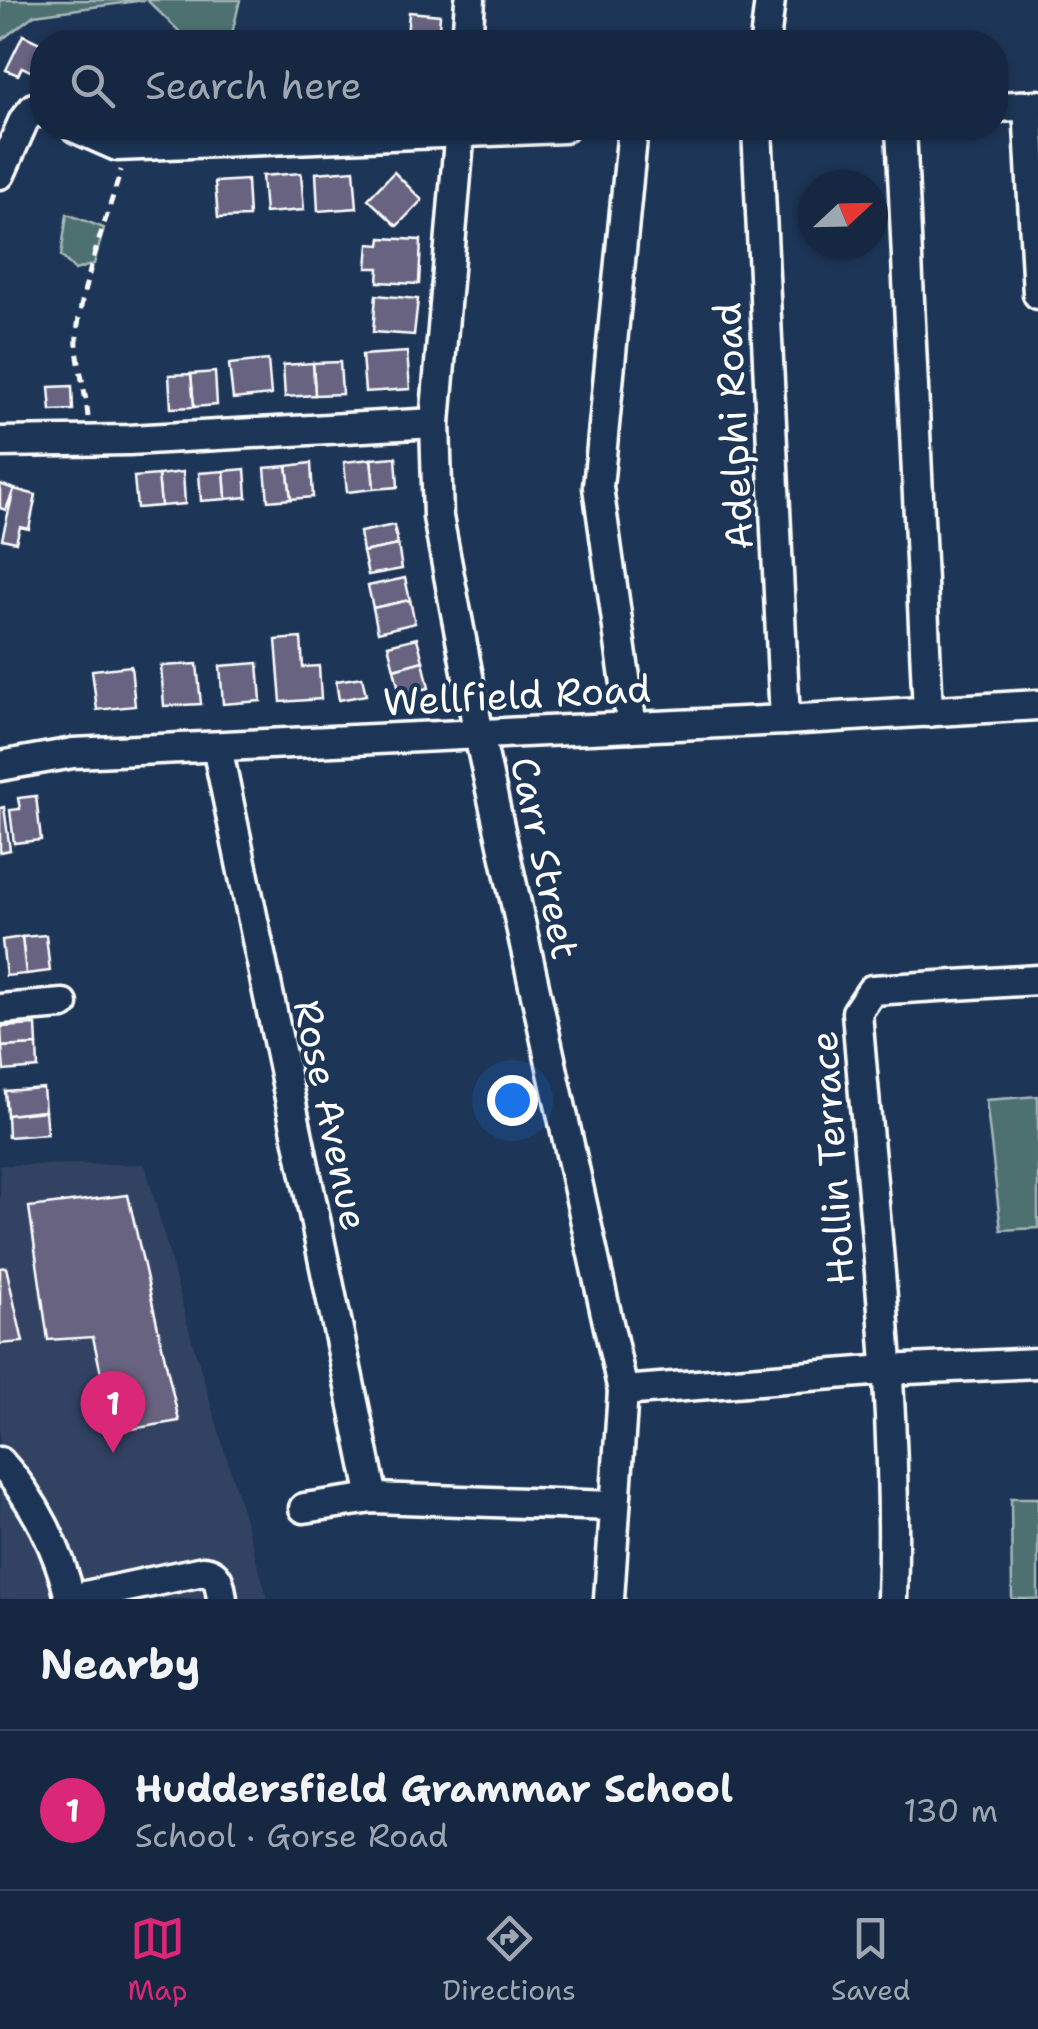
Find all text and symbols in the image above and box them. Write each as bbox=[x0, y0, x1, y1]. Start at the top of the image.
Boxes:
search box bbox=[30, 30, 1008, 140]
icon: search bbox=[65, 58, 120, 113]
text: Search here bbox=[145, 60, 362, 111]
north arrow bbox=[798, 170, 888, 260]
street label: Adelphi Road bbox=[701, 301, 765, 551]
street label: Wellfield Road bbox=[382, 663, 652, 727]
street label: Carr Street bbox=[499, 752, 591, 964]
street label: Rose Avenue bbox=[282, 995, 380, 1235]
street label: Hollin Terrace bbox=[798, 1029, 866, 1287]
your location bbox=[487, 1075, 538, 1126]
pin: 1 bbox=[80, 1370, 146, 1453]
text: Nearby bbox=[40, 1636, 200, 1692]
text: Huddersfield Grammar School bbox=[135, 1763, 733, 1814]
text: 1 bbox=[65, 1789, 80, 1832]
text: 130 m bbox=[903, 1789, 998, 1832]
text: School · Gorse Road bbox=[135, 1814, 448, 1857]
tab: Map bbox=[128, 1911, 187, 2009]
tab: Directions bbox=[442, 1911, 576, 2009]
tab: Saved bbox=[831, 1911, 910, 2009]

